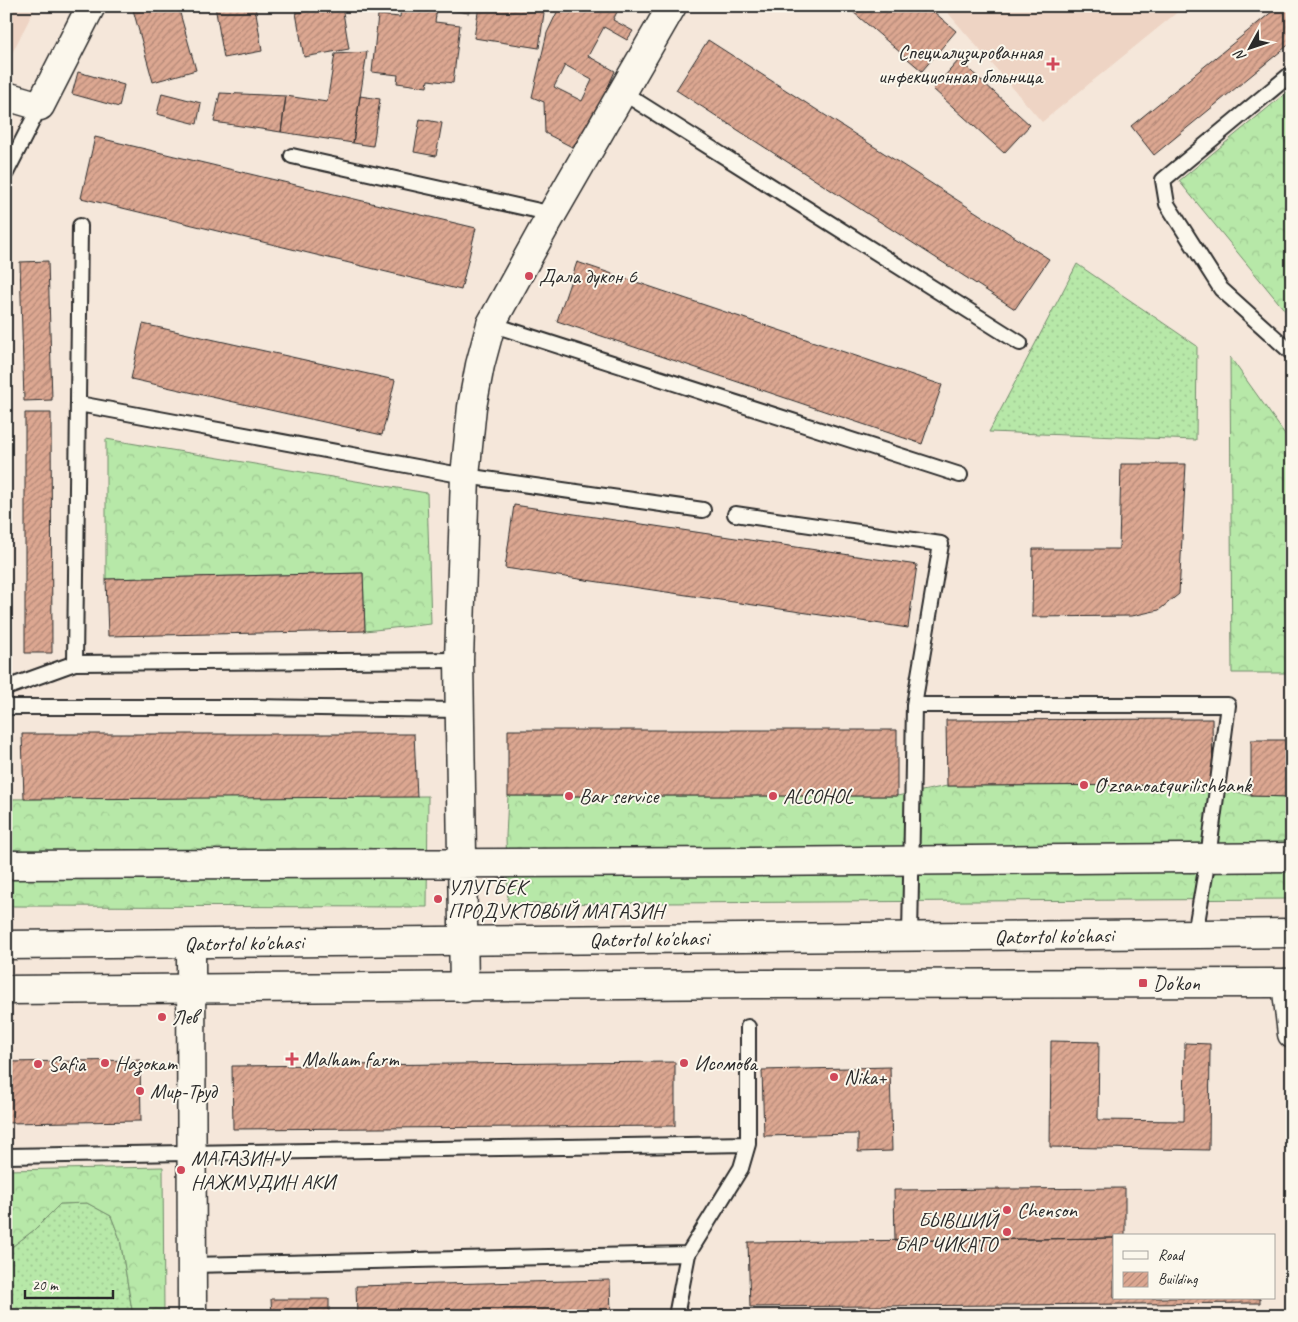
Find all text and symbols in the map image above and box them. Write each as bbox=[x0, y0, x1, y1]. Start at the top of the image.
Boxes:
north arrow bbox=[1226, 22, 1276, 72]
place label: Специализированная инфекционная больница bbox=[878, 39, 1044, 89]
text: N bbox=[1230, 45, 1250, 65]
marker: Специализированная инфекционная больница bbox=[1046, 57, 1060, 71]
place label: Дала дукон 6 bbox=[539, 263, 638, 289]
marker: Дала дукон 6 bbox=[523, 270, 535, 282]
place label: Oʻzsanoatqurilishbank bbox=[1094, 772, 1252, 798]
marker: Oʻzsanoatqurilishbank bbox=[1078, 779, 1090, 791]
place label: Bar service bbox=[579, 783, 661, 809]
place label: ALCOHOL bbox=[783, 783, 854, 809]
marker: Bar service bbox=[563, 790, 575, 802]
marker: ALCOHOL bbox=[767, 790, 779, 802]
place label: УЛУГБЕК ПРОДУКТОВЫЙ МАГАЗИН bbox=[448, 874, 667, 924]
marker: УЛУГБЕК ПРОДУКТОВЫЙ МАГАЗИН bbox=[432, 893, 444, 905]
street label: Qatortol ko'chasi bbox=[994, 922, 1117, 950]
street label: Qatortol ko'chasi bbox=[589, 925, 712, 953]
street label: Qatortol ko'chasi bbox=[184, 929, 307, 957]
place label: Do'kon bbox=[1153, 970, 1201, 996]
marker: Do'kon bbox=[1137, 977, 1149, 989]
place label: Лев bbox=[172, 1004, 202, 1030]
marker: Лев bbox=[156, 1011, 168, 1023]
place label: Malham farm bbox=[302, 1046, 400, 1072]
place label: Назокат bbox=[115, 1050, 178, 1077]
place label: Исомова bbox=[694, 1050, 759, 1076]
place label: Safia bbox=[48, 1051, 87, 1077]
marker: Malham farm bbox=[286, 1053, 298, 1065]
marker: Назокат bbox=[99, 1057, 111, 1069]
marker: Исомова bbox=[678, 1057, 690, 1069]
marker: Safia bbox=[32, 1058, 44, 1070]
place label: Nika+ bbox=[844, 1064, 888, 1090]
marker: Nika+ bbox=[828, 1071, 840, 1083]
place label: Мир-Труд bbox=[150, 1078, 219, 1104]
marker: Мир-Труд bbox=[134, 1085, 146, 1097]
place label: МАГАЗИН У НАЖМУДИН АКИ bbox=[191, 1145, 339, 1195]
marker: МАГАЗИН У НАЖМУДИН АКИ bbox=[175, 1164, 187, 1176]
place label: Chenson bbox=[1017, 1197, 1078, 1223]
marker: Chenson bbox=[1001, 1204, 1013, 1216]
place label: БЫВШИЙ БАР ЧИКАГО bbox=[895, 1207, 1001, 1257]
marker: БЫВШИЙ БАР ЧИКАГО bbox=[1001, 1226, 1013, 1238]
legend bbox=[1113, 1234, 1276, 1300]
text: Road bbox=[1158, 1246, 1185, 1265]
scale bar bbox=[25, 1267, 112, 1299]
text: Building bbox=[1158, 1270, 1198, 1289]
text: 20 m bbox=[32, 1276, 59, 1295]

